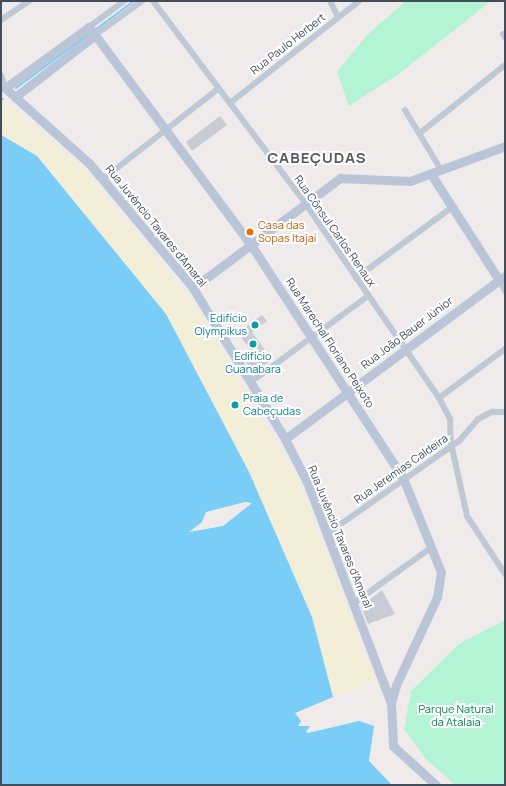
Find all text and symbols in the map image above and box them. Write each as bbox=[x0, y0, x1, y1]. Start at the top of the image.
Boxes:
street label: Rua Paulo Herbert bbox=[248, 11, 328, 77]
district label: CABEÇUDAS bbox=[267, 149, 367, 167]
street label: Rua Juvêncio Tavares d'Amaral bbox=[103, 163, 209, 289]
street label: Rua Cônsul Carlos Renaux bbox=[291, 173, 379, 289]
place label: Casa das Sopas Itajaí bbox=[258, 219, 316, 245]
marker: Casa das Sopas Itajaí bbox=[245, 227, 255, 237]
street label: Rua Marechal Floriano Peixoto bbox=[283, 276, 377, 410]
street label: Rua João Bauer Júnior bbox=[359, 294, 455, 372]
place label: Edifício Olympikus bbox=[194, 312, 247, 338]
marker: Edifício Olympikus bbox=[250, 320, 260, 330]
marker: Edifício Guanabara bbox=[248, 339, 258, 349]
place label: Edifício Guanabara bbox=[225, 350, 281, 376]
place label: Praia de Cabeçudas bbox=[243, 392, 301, 418]
marker: Praia de Cabeçudas bbox=[230, 400, 240, 410]
street label: Rua Jeremias Caldeira bbox=[352, 432, 450, 506]
street label: Rua Juvêncio Tavares d'Amaral bbox=[305, 464, 375, 610]
park label: Parque Natural da Atalaia bbox=[418, 703, 494, 729]

